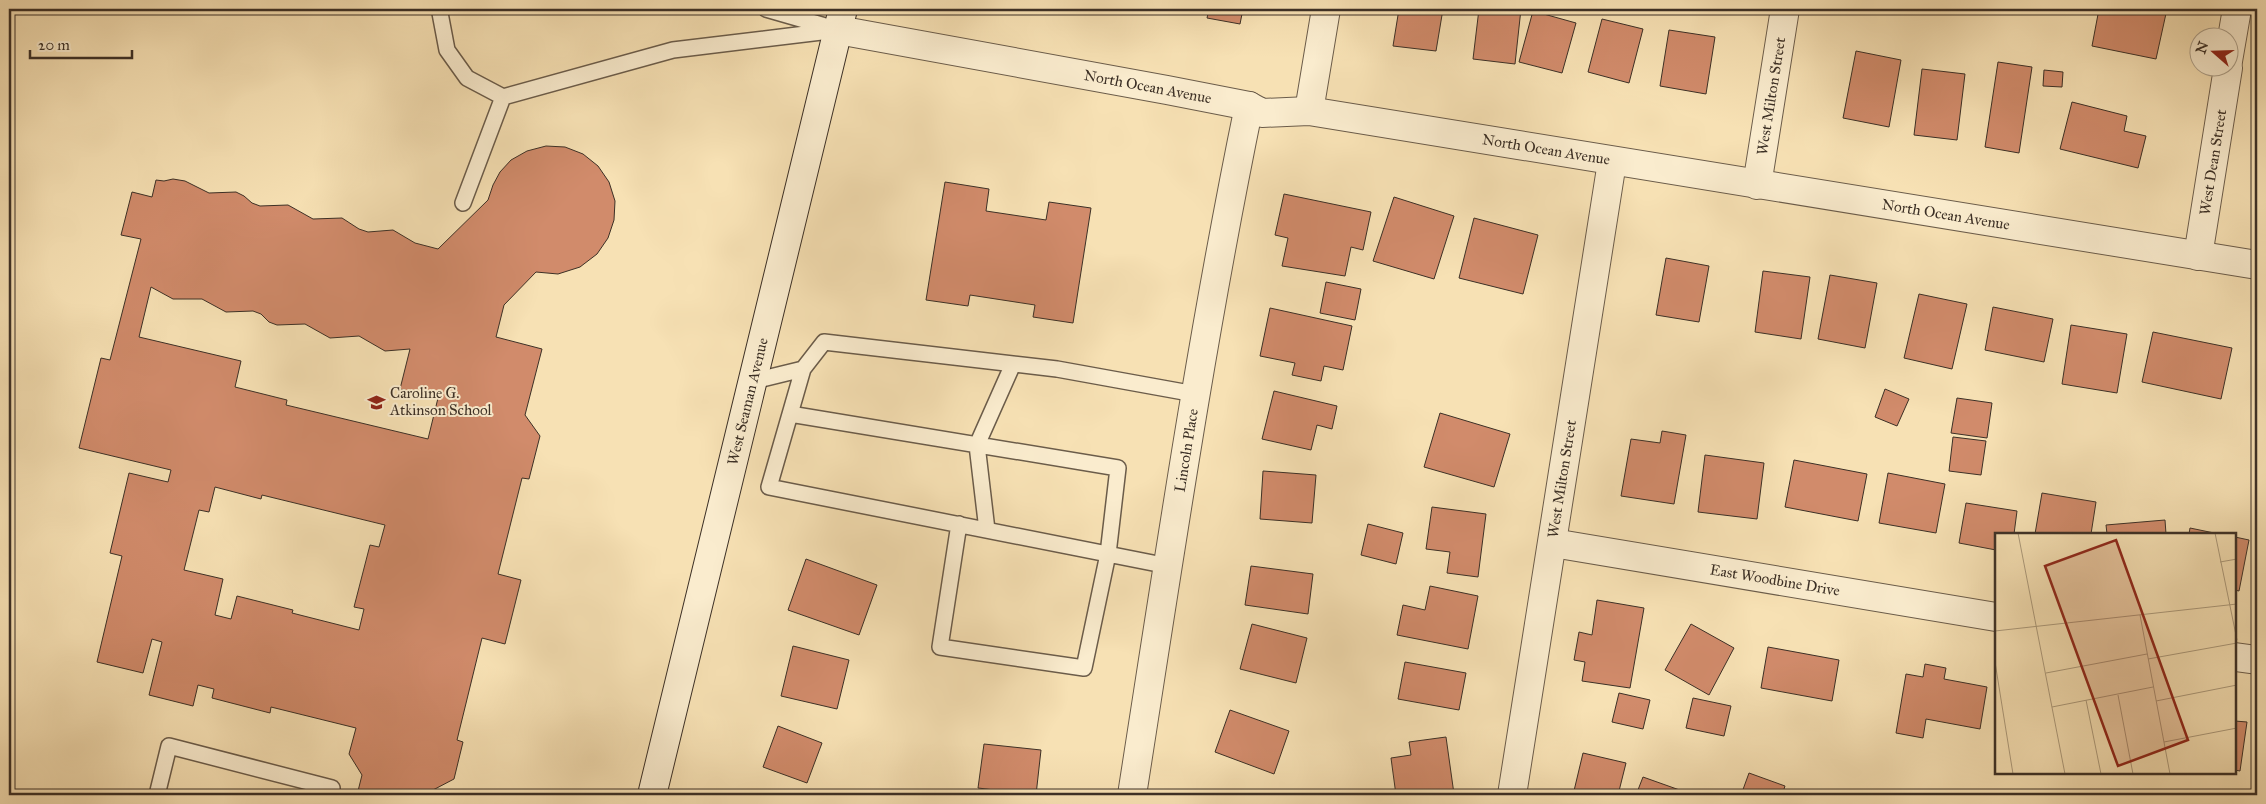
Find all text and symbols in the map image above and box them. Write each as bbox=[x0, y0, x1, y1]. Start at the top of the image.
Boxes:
scale bar bbox=[30, 28, 132, 60]
north arrow bbox=[2188, 28, 2238, 78]
street label: West Milton Street bbox=[1753, 35, 1789, 156]
text: 20 m bbox=[38, 36, 70, 54]
text: N bbox=[2192, 39, 2212, 56]
street label: North Ocean Avenue bbox=[1083, 66, 1213, 108]
street label: West Dean Street bbox=[2196, 107, 2230, 216]
street label: North Ocean Avenue bbox=[1481, 130, 1611, 169]
street label: North Ocean Avenue bbox=[1881, 195, 2011, 234]
street label: West Seaman Avenue bbox=[723, 336, 772, 467]
place label: Caroline G. Atkinson School bbox=[389, 384, 492, 419]
school or university icon: Caroline G. Atkinson School bbox=[366, 392, 386, 412]
street label: Lincoln Place bbox=[1171, 407, 1202, 493]
street label: West Milton Street bbox=[1544, 418, 1580, 539]
inset map bbox=[1995, 533, 2236, 774]
street label: East Woodbine Drive bbox=[1709, 560, 1841, 600]

